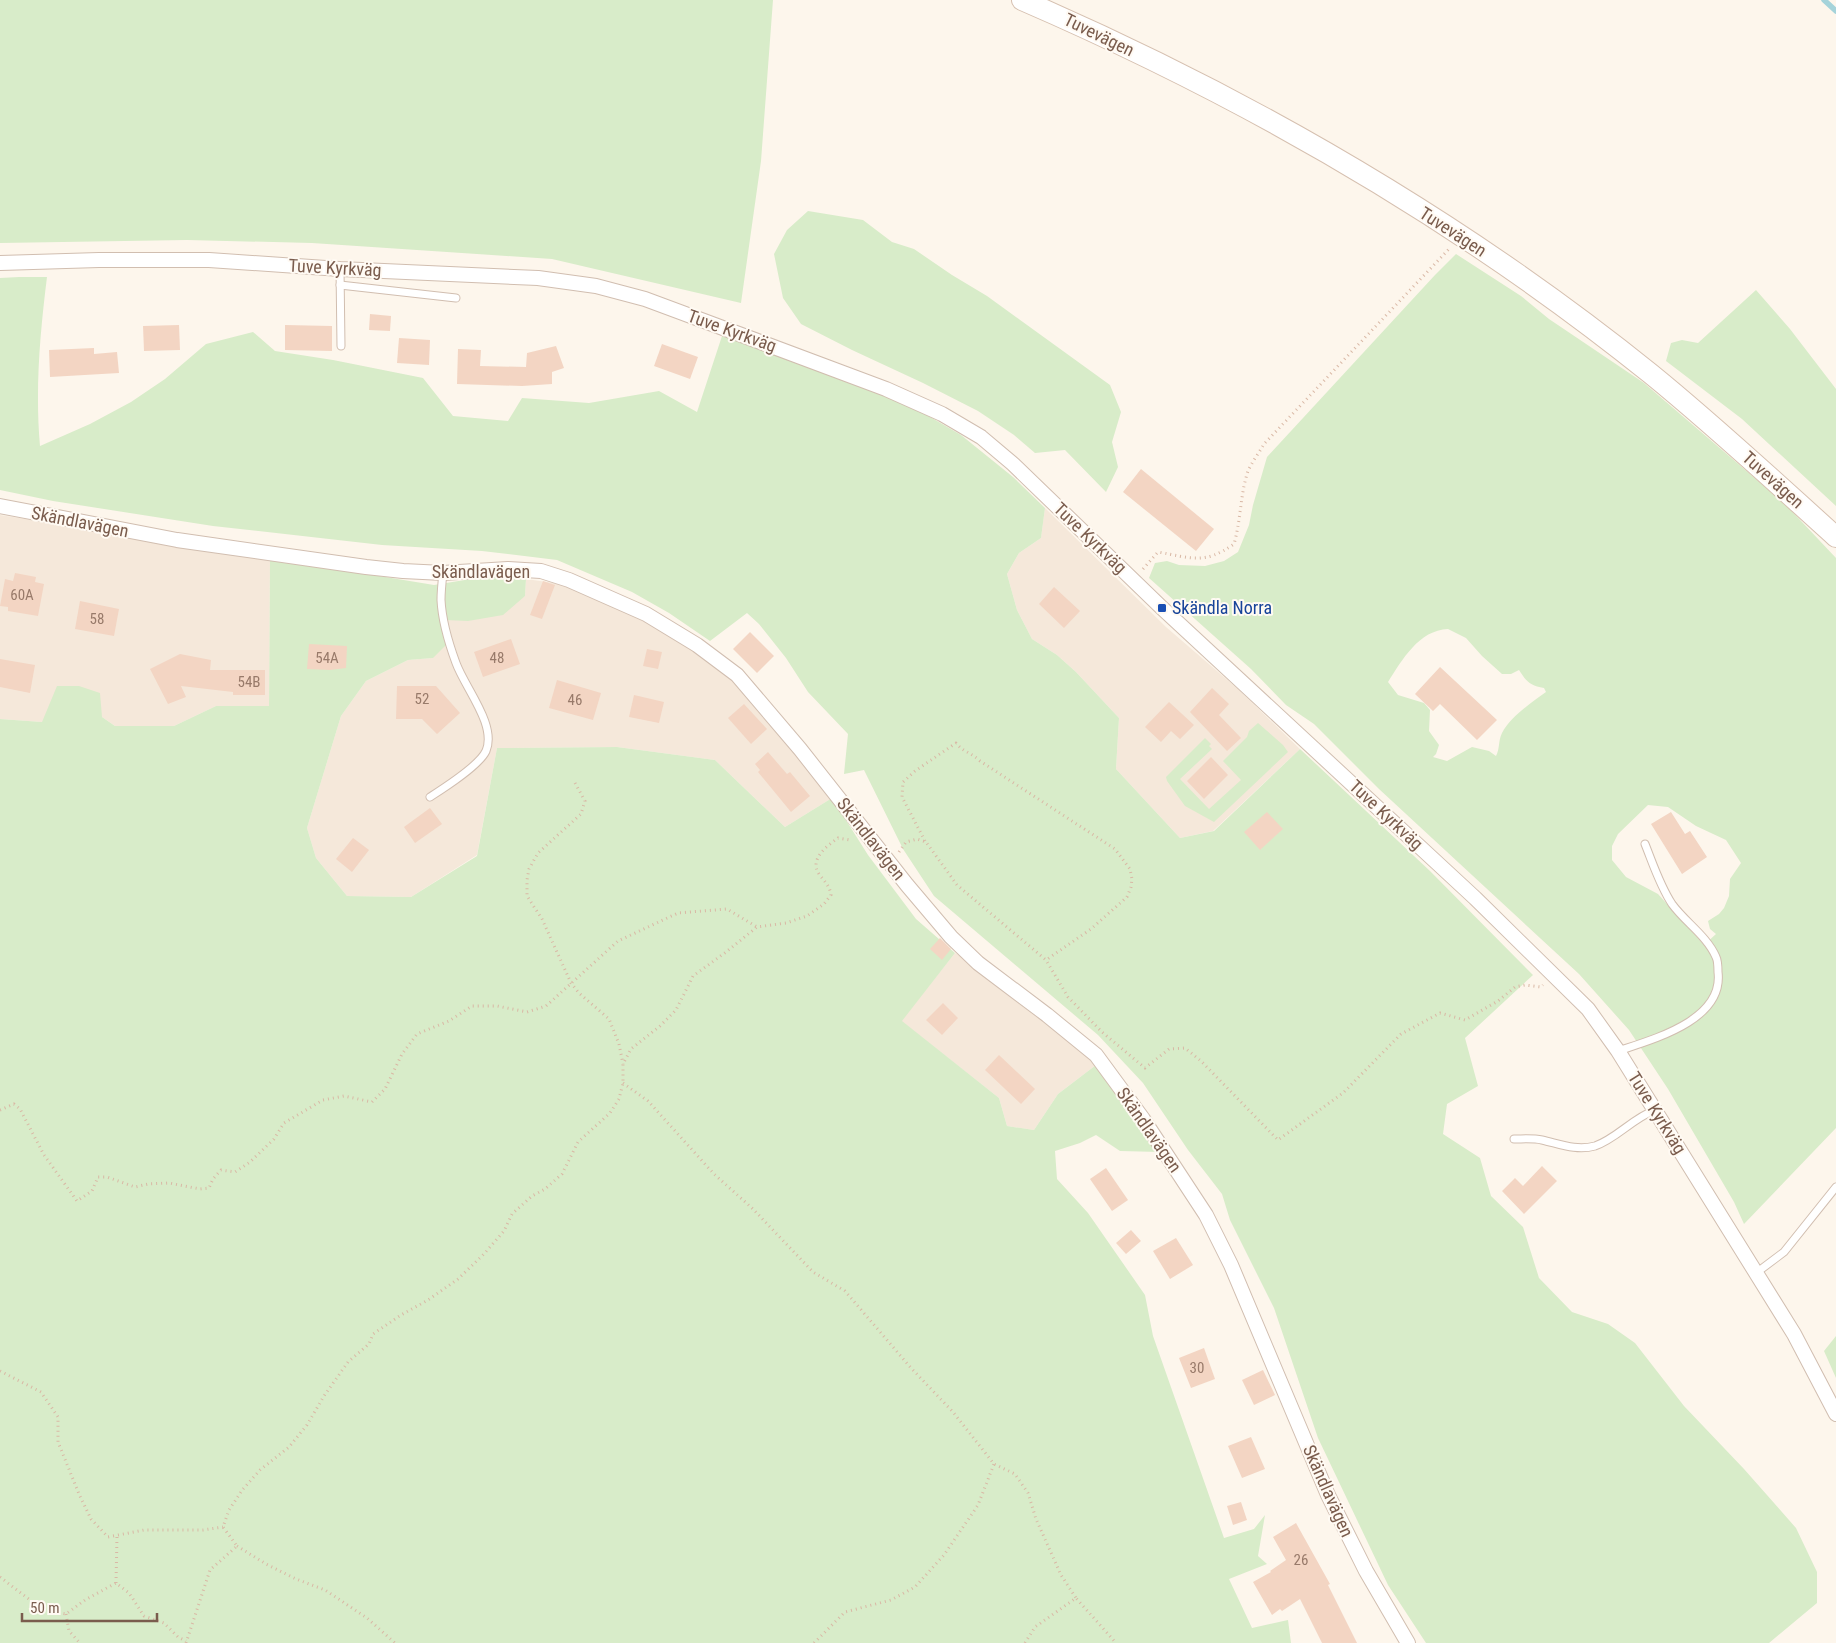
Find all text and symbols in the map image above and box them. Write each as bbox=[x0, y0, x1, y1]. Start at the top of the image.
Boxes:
street label: Tuvevägen bbox=[1061, 9, 1138, 61]
street label: Tuvevägen bbox=[1416, 202, 1491, 261]
street label: Tuve Kyrkväg bbox=[288, 255, 382, 280]
street label: Tuve Kyrkväg bbox=[685, 305, 779, 356]
street label: Tuvevägen bbox=[1738, 447, 1808, 513]
street label: Tuve Kyrkväg bbox=[1050, 498, 1131, 578]
street label: Skändlavägen bbox=[30, 502, 130, 541]
street label: Skändlavägen bbox=[432, 561, 530, 582]
house number: 60A bbox=[10, 586, 34, 604]
place label: Skändla Norra bbox=[1172, 597, 1272, 618]
marker: Skändla Norra bbox=[1156, 602, 1168, 614]
house number: 58 bbox=[90, 610, 104, 628]
house number: 54A bbox=[315, 649, 339, 667]
house number: 48 bbox=[490, 649, 504, 667]
house number: 54B bbox=[238, 673, 261, 691]
house number: 52 bbox=[415, 690, 429, 708]
house number: 46 bbox=[568, 691, 582, 709]
street label: Tuve Kyrkväg bbox=[1345, 775, 1428, 854]
street label: Skändlavägen bbox=[833, 793, 910, 884]
street label: Tuve Kyrkväg bbox=[1624, 1068, 1691, 1158]
street label: Skändlavägen bbox=[1113, 1083, 1186, 1176]
house number: 30 bbox=[1190, 1359, 1204, 1377]
street label: Skändlavägen bbox=[1299, 1442, 1358, 1540]
house number: 26 bbox=[1294, 1551, 1308, 1569]
scale bar bbox=[22, 1590, 158, 1622]
text: 50 m bbox=[30, 1599, 60, 1617]

